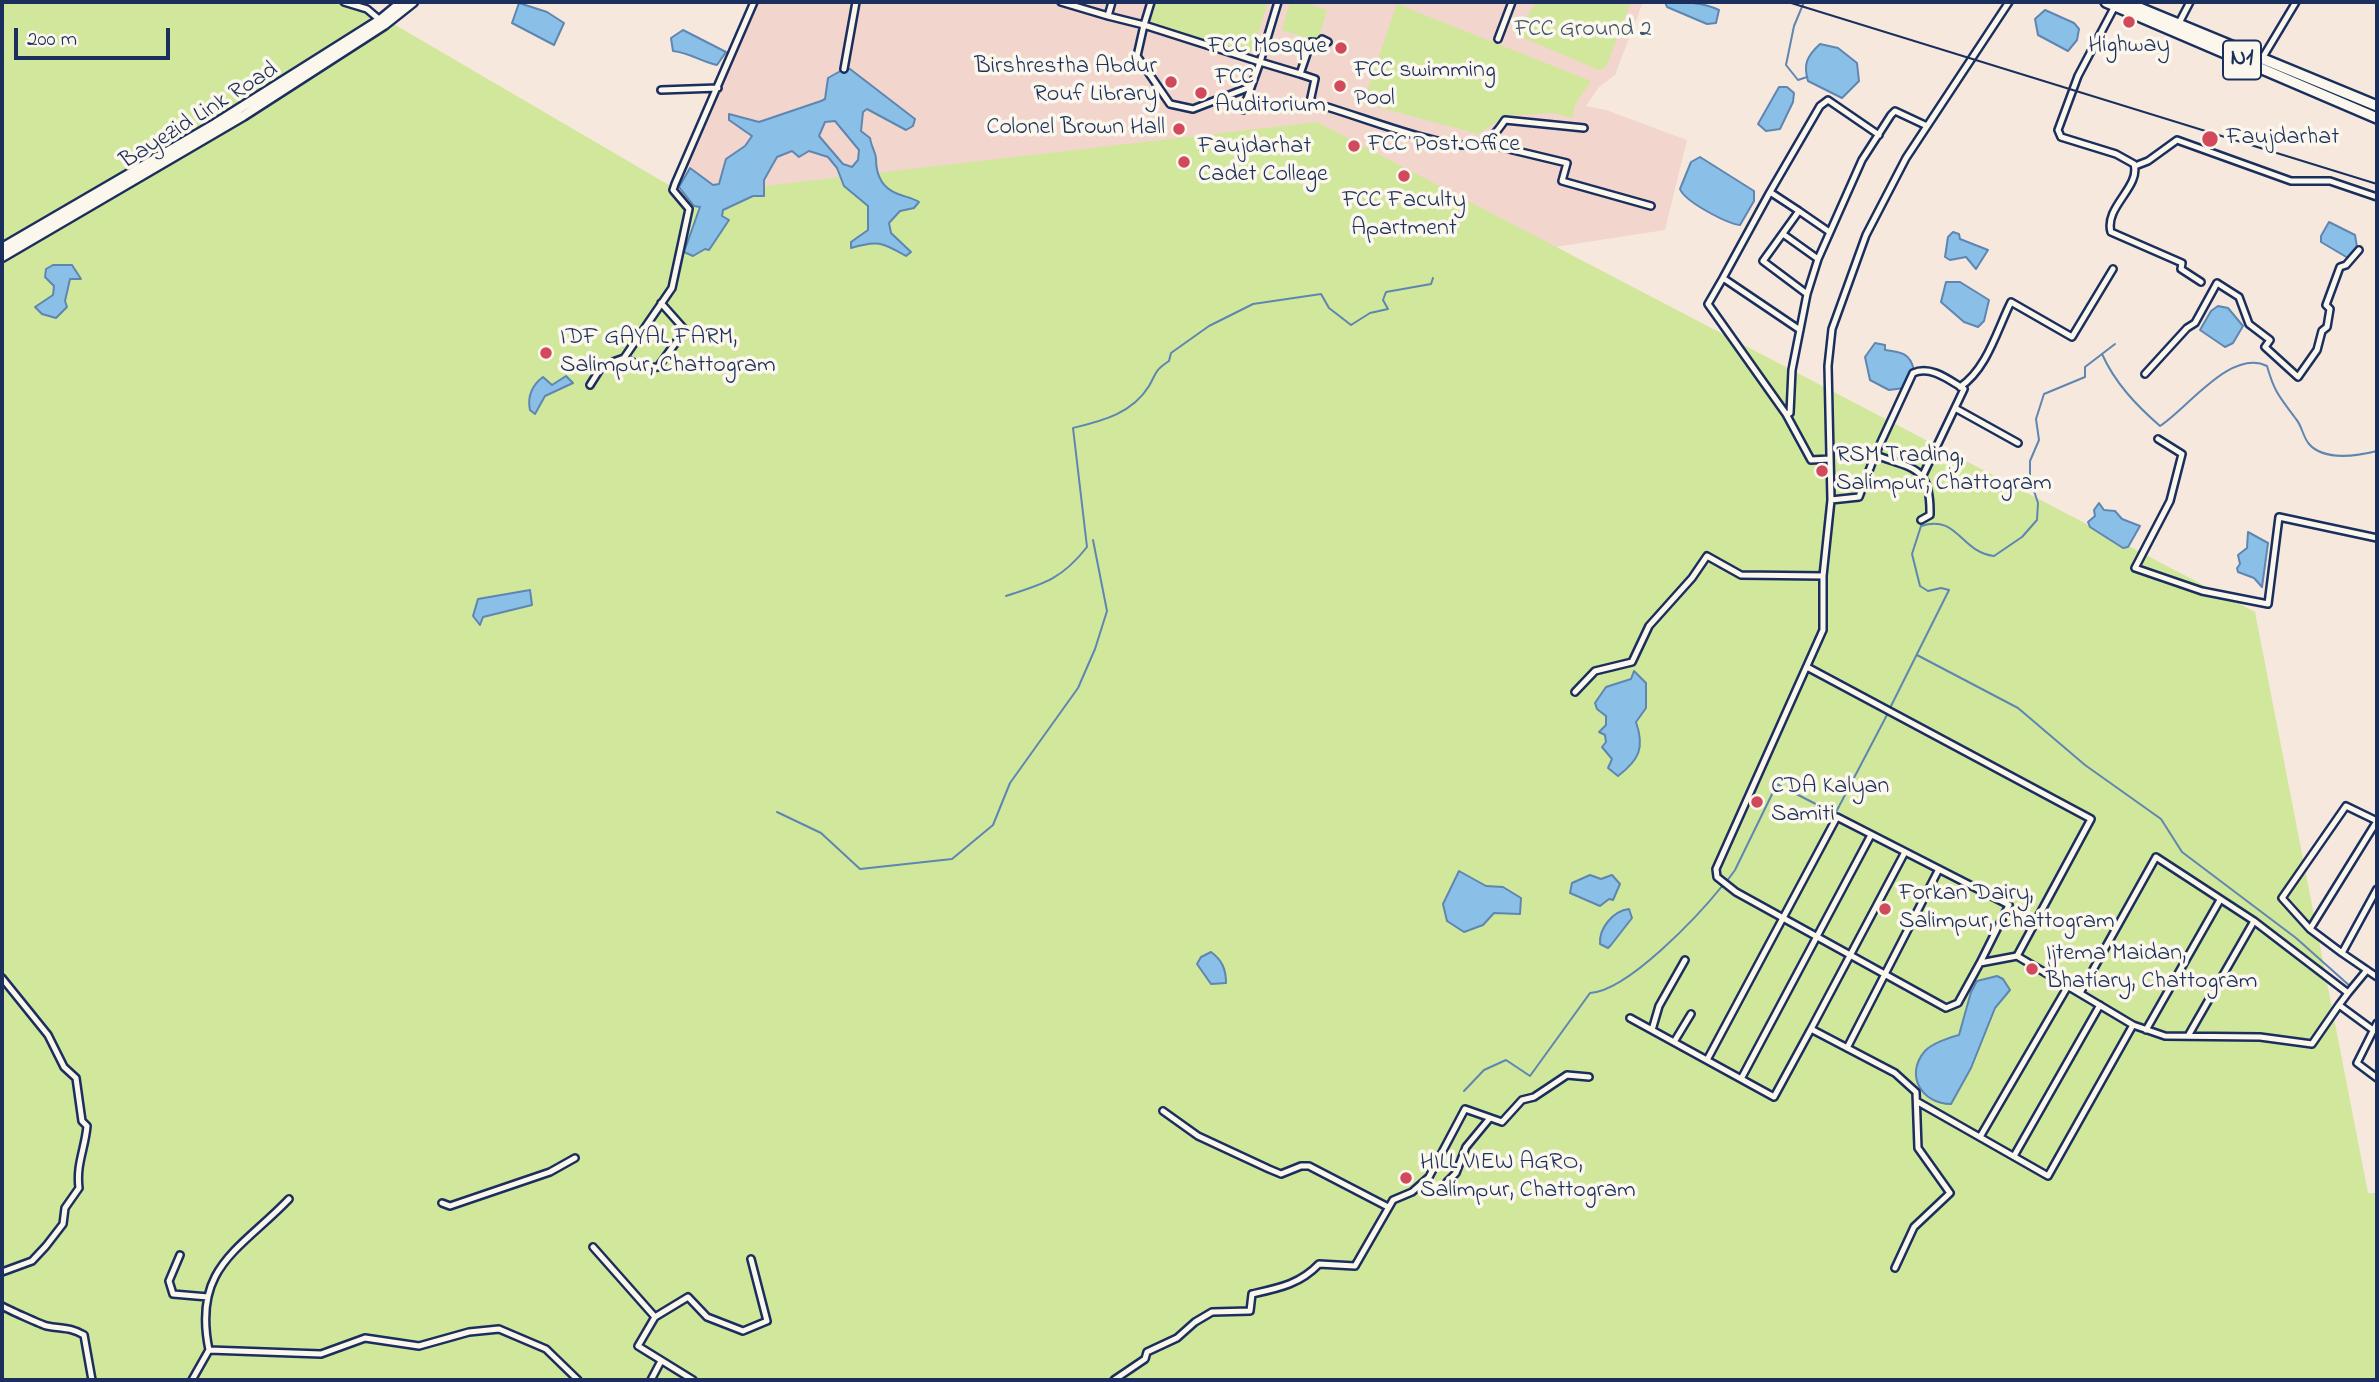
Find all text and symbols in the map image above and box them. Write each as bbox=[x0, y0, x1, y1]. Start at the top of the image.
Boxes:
scale bar bbox=[18, 14, 173, 58]
marker: Highway bbox=[2121, 14, 2137, 30]
park label: FCC Ground 2 bbox=[1514, 17, 1652, 45]
text: 200 m bbox=[27, 25, 77, 55]
place label: Highway bbox=[2088, 33, 2170, 61]
place label: FCC Mosque bbox=[1208, 34, 1327, 62]
marker: FCC Mosque bbox=[1333, 40, 1349, 56]
road number: N1 bbox=[2223, 40, 2261, 80]
place label: Birshrestha Abdur Rouf Library bbox=[975, 54, 1157, 110]
street label: Bayezid Link Road bbox=[116, 57, 284, 177]
place label: FCC swimming Pool bbox=[1354, 58, 1496, 114]
place label: FCC Auditorium bbox=[1215, 65, 1326, 121]
marker: Birshrestha Abdur Rouf Library bbox=[1163, 74, 1179, 90]
marker: FCC swimming Pool bbox=[1332, 78, 1348, 94]
marker: FCC Auditorium bbox=[1193, 85, 1209, 101]
place label: Colonel Brown Hall bbox=[986, 115, 1165, 143]
marker: Colonel Brown Hall bbox=[1171, 121, 1187, 137]
place label: Faujdarhat bbox=[2226, 125, 2339, 153]
marker: Faujdarhat bbox=[2200, 129, 2220, 149]
place label: FCC Post Office bbox=[1368, 132, 1520, 160]
place label: Faujdarhat Cadet College bbox=[1198, 134, 1328, 190]
marker: FCC Post Office bbox=[1346, 138, 1362, 154]
marker: Faujdarhat Cadet College bbox=[1176, 154, 1192, 170]
marker: FCC Faculty Apartment bbox=[1396, 168, 1412, 184]
place label: FCC Faculty Apartment bbox=[1342, 188, 1466, 244]
place label: IDF GAYAL FARM, Salimpur, Chattogram bbox=[560, 325, 776, 381]
marker: IDF GAYAL FARM, Salimpur, Chattogram bbox=[538, 345, 554, 361]
place label: RSM Trading, Salimpur, Chattogram bbox=[1836, 443, 2052, 499]
marker: RSM Trading, Salimpur, Chattogram bbox=[1814, 463, 1830, 479]
place label: CDA Kalyan Samiti bbox=[1771, 774, 1889, 830]
marker: CDA Kalyan Samiti bbox=[1749, 794, 1765, 810]
place label: Forkan Dairy, Salimpur, Chattogram bbox=[1899, 881, 2115, 937]
marker: Forkan Dairy, Salimpur, Chattogram bbox=[1877, 901, 1893, 917]
place label: Ijtema Maidan, Bhatiary, Chattogram bbox=[2046, 941, 2257, 997]
marker: Ijtema Maidan, Bhatiary, Chattogram bbox=[2024, 961, 2040, 977]
place label: HILL VIEW AGRO, Salimpur, Chattogram bbox=[1420, 1150, 1636, 1206]
marker: HILL VIEW AGRO, Salimpur, Chattogram bbox=[1398, 1170, 1414, 1186]

